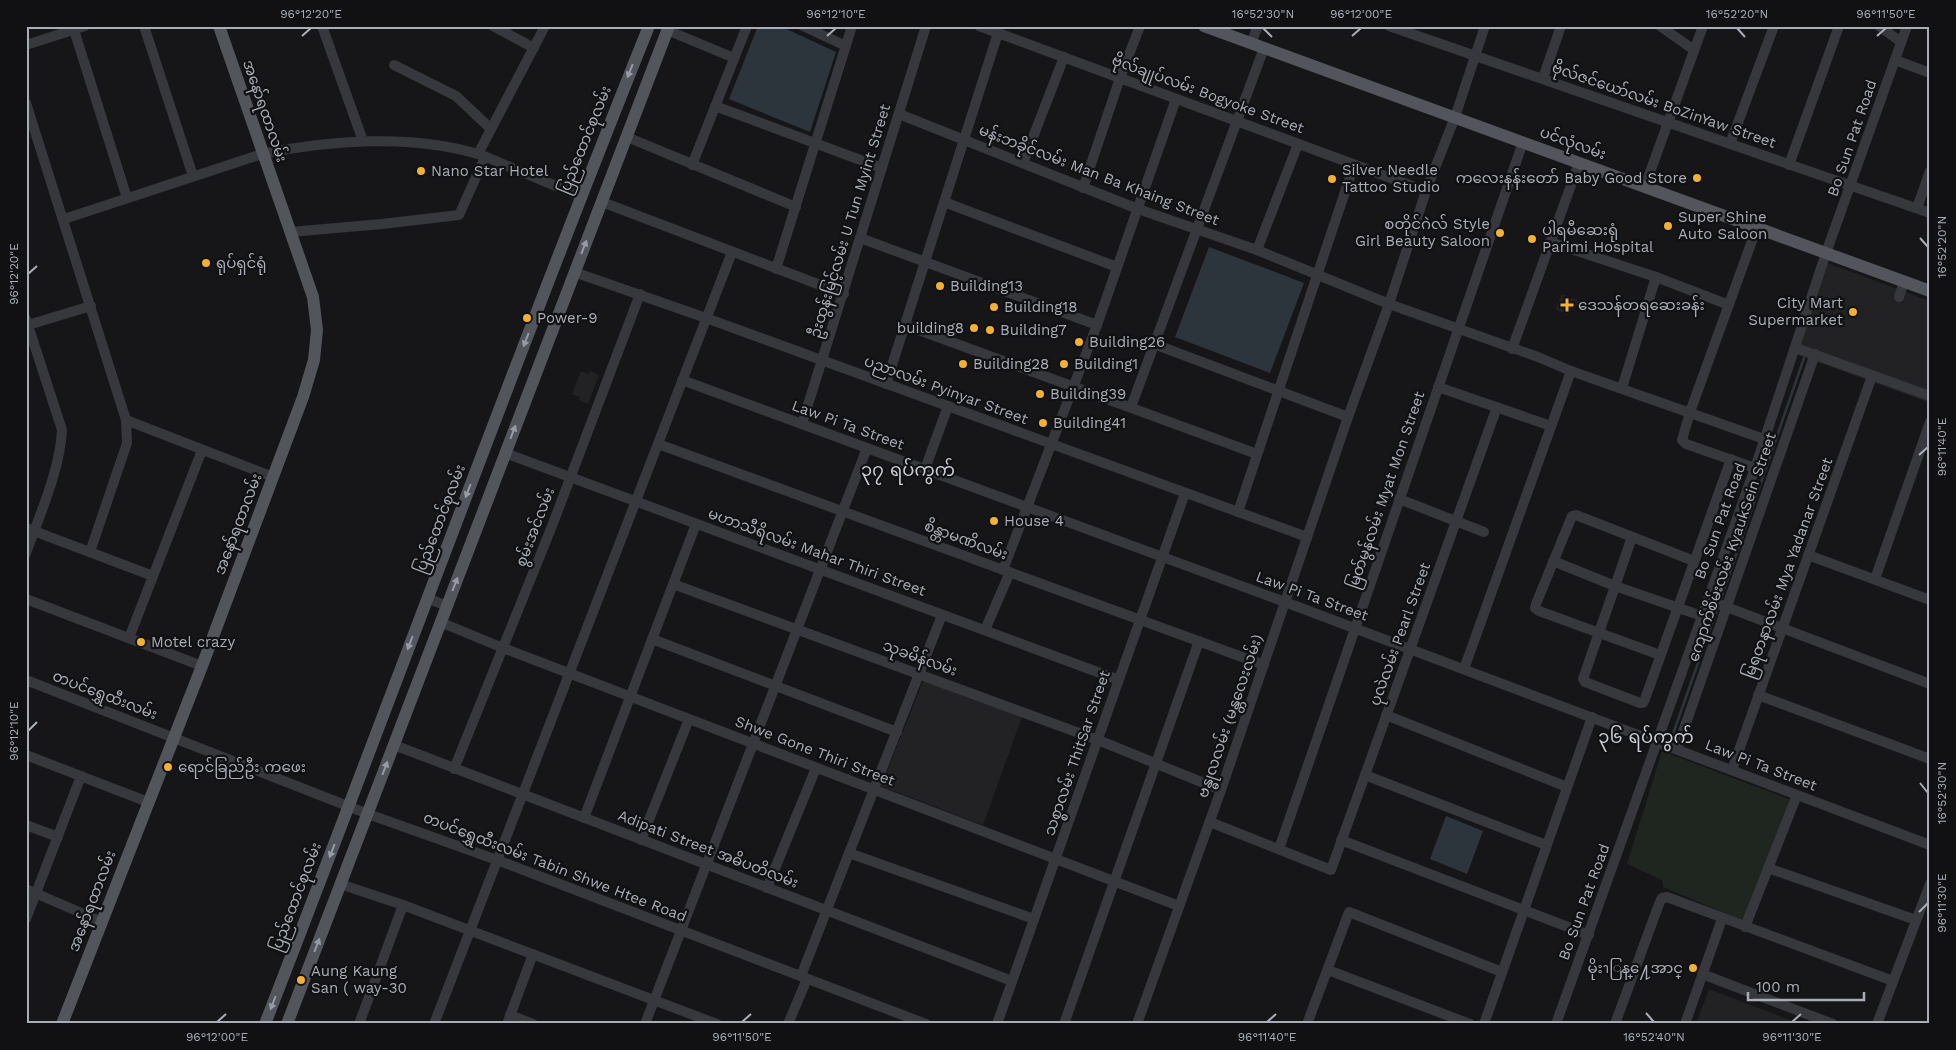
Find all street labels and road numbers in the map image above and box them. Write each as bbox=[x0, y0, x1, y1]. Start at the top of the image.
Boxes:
street label: ဗိုလ်ချုပ်လမ်း Bogyoke Street bbox=[1108, 50, 1308, 140]
street label: အနော်ရထာလမ်း bbox=[236, 57, 292, 165]
street label: ဗိုလ်ဇင်ယော်လမ်း BoZinYaw Street bbox=[1549, 57, 1779, 155]
street label: Bo Sun Pat Road bbox=[1824, 77, 1880, 199]
street label: ပြည်ထောင်စုလမ်း bbox=[554, 83, 618, 198]
street label: ဦးထွန်းမြင့်လမ်း U Tun Myint Street bbox=[805, 101, 897, 341]
street label: မန်းဘခိုင်လမ်း Man Ba Khaing Street bbox=[975, 120, 1223, 232]
street label: ပင်လုံလမ်း bbox=[1536, 122, 1609, 166]
street label: ပညာလမ်း Pyinyar Street bbox=[861, 351, 1031, 431]
street label: မြတ်မွန်လမ်း Myat Mon Street bbox=[1343, 388, 1431, 592]
street label: Law Pi Ta Street bbox=[789, 396, 907, 454]
street label: ကျောက်စိမ်းလမ်း KyaukSein Street bbox=[1683, 429, 1783, 665]
street label: မြရတနာလမ်း Mya Yadanar Street bbox=[1739, 454, 1840, 682]
street label: Bo Sun Pat Road bbox=[1691, 460, 1749, 582]
street label: ပြည်ထောင်စုလမ်း bbox=[410, 462, 472, 577]
street label: အနော်ရထာလမ်း bbox=[210, 471, 268, 578]
street label: စွမ်းအင်လမ်း bbox=[511, 484, 560, 570]
street label: မဟာသီရိလမ်း Mahar Thiri Street bbox=[705, 503, 929, 603]
street label: စိန္တာမဏိလမ်း bbox=[921, 516, 1011, 566]
street label: ပုလဲလမ်း Pearl Street bbox=[1365, 559, 1437, 709]
street label: Law Pi Ta Street bbox=[1253, 567, 1371, 625]
street label: ဗန္ဓုလလမ်း (မန္တလေးလမ်း) bbox=[1193, 632, 1270, 801]
street label: သုခမိန်လမ်း bbox=[879, 635, 960, 683]
street label: တပင်ရွှေထီးလမ်း bbox=[49, 666, 160, 726]
street label: သစ္စာလမ်း ThitSar Street bbox=[1039, 667, 1117, 839]
street label: Shwe Gone Thiri Street bbox=[733, 712, 898, 790]
street label: Law Pi Ta Street bbox=[1702, 735, 1820, 795]
street label: Adipati Street အဓိပတိလမ်း bbox=[615, 805, 801, 892]
street label: တပင်ရွှေထီးလမ်း Tabin Shwe Htee Road bbox=[420, 807, 690, 929]
street label: ပြည်ထောင်စုလမ်း bbox=[266, 840, 328, 955]
street label: Bo Sun Pat Road bbox=[1555, 841, 1613, 963]
street label: အနော်ရထာလမ်း bbox=[64, 848, 122, 955]

